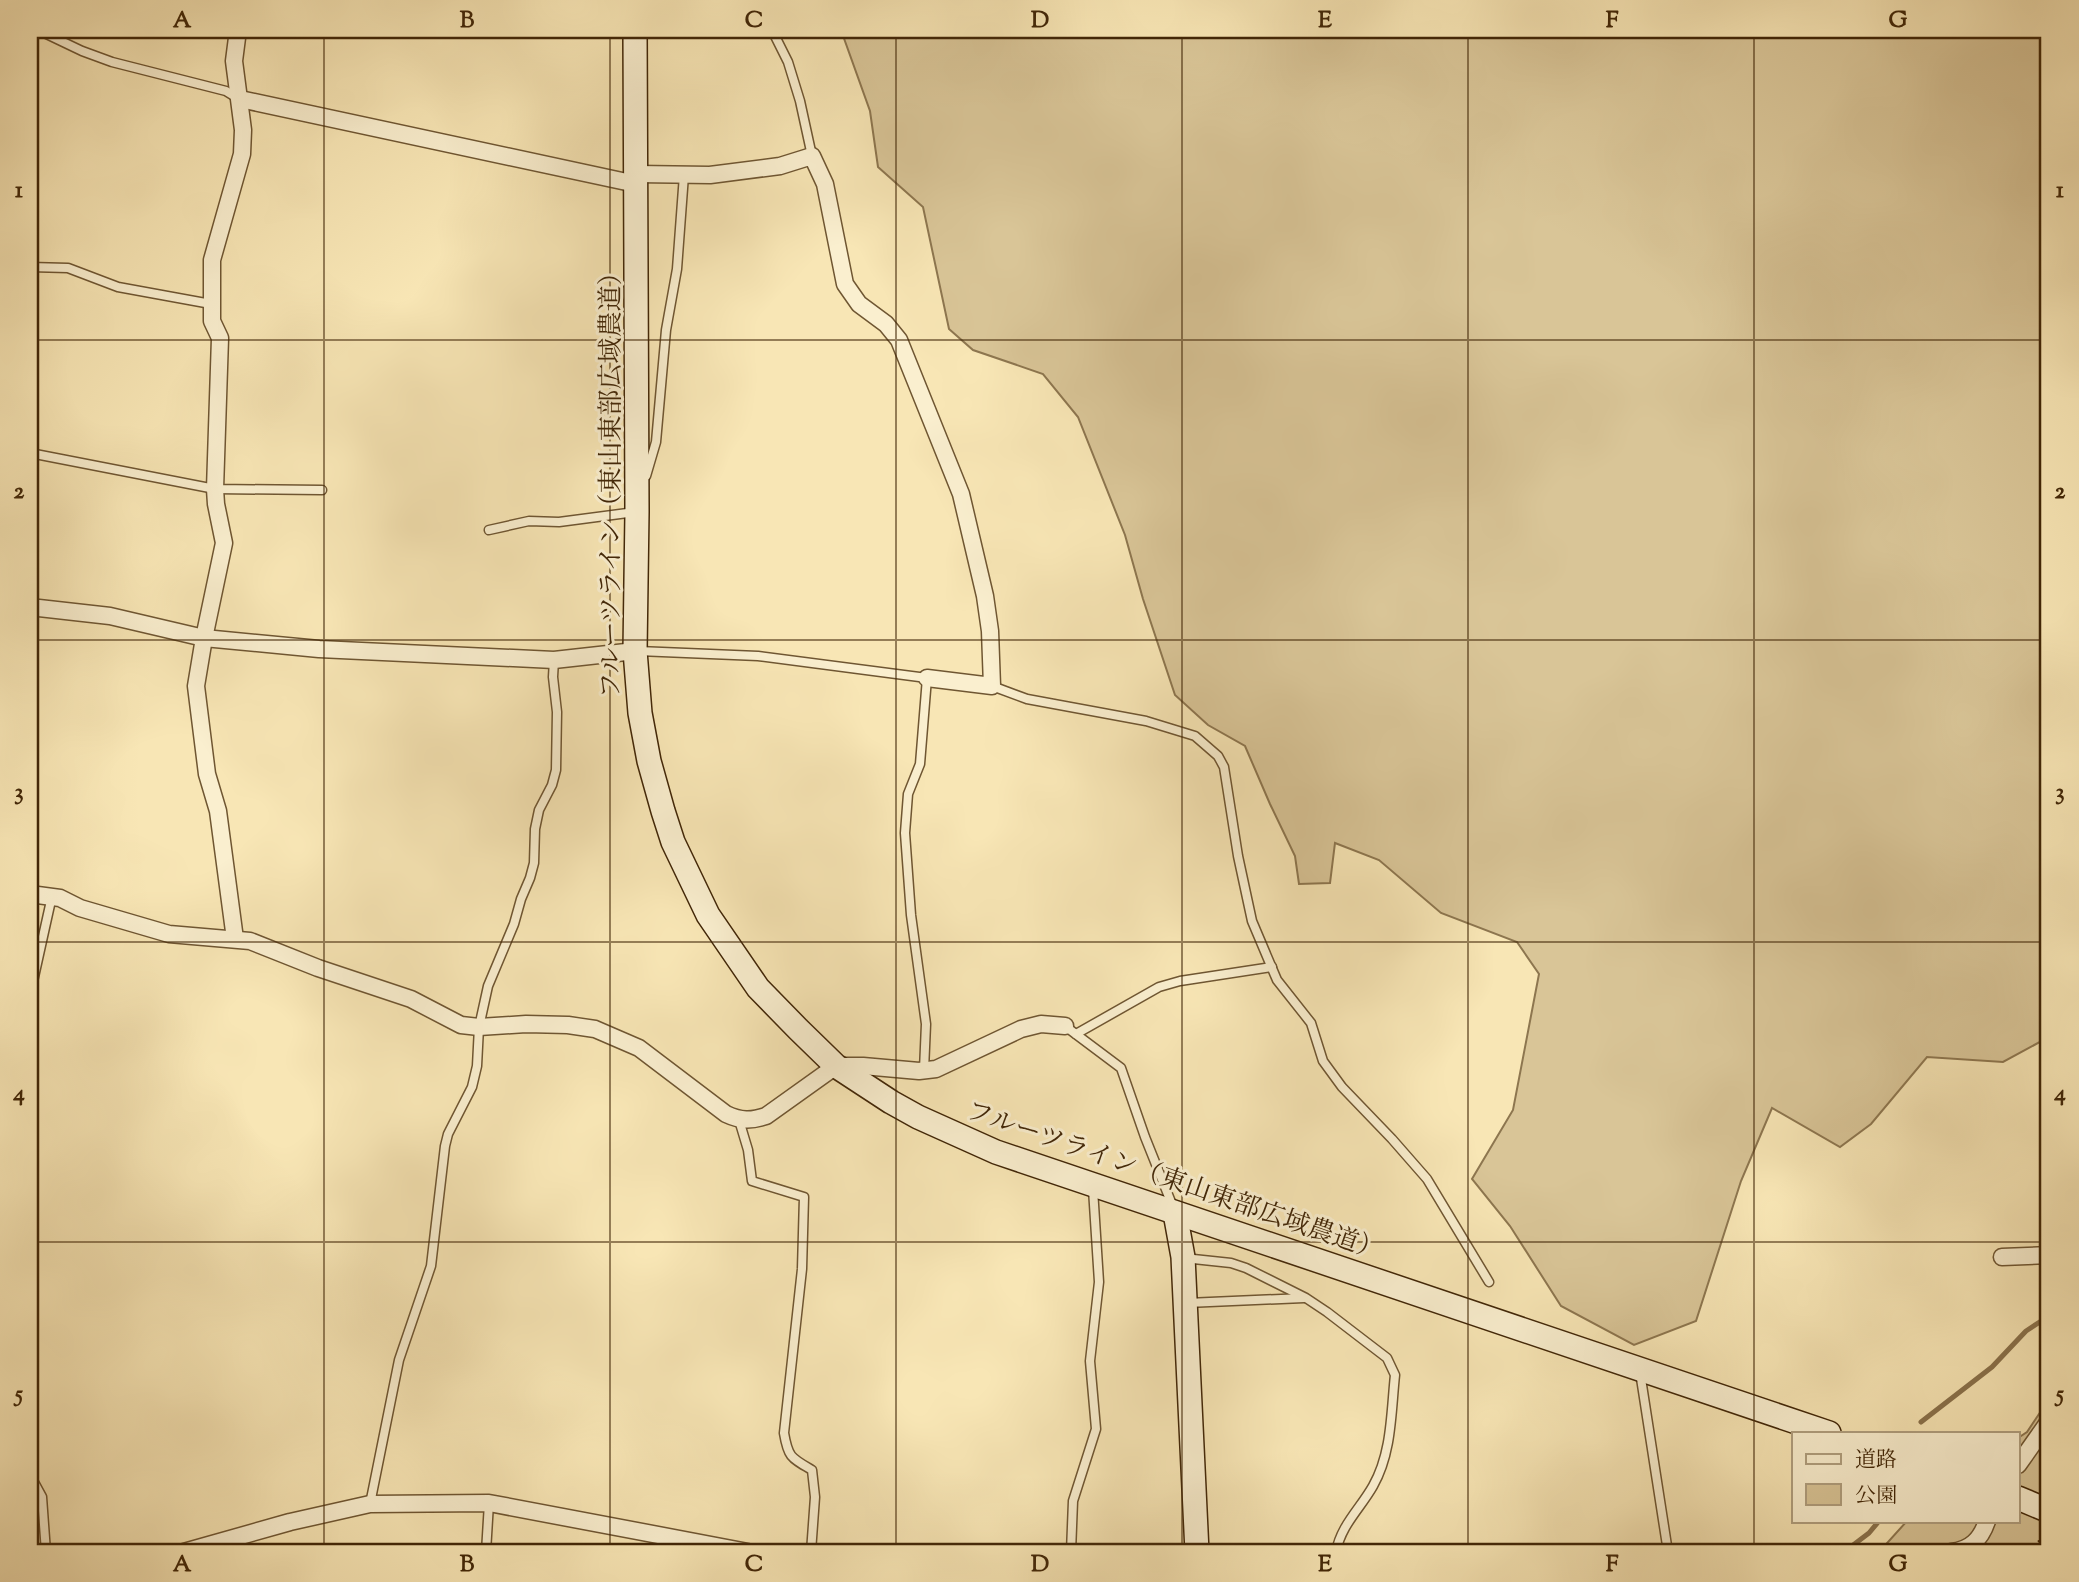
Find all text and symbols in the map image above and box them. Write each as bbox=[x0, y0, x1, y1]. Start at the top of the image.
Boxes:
text: A bbox=[173, 5, 192, 38]
text: B bbox=[460, 5, 475, 38]
text: C bbox=[745, 5, 763, 38]
text: D bbox=[1031, 5, 1049, 38]
text: E bbox=[1318, 5, 1332, 38]
text: F bbox=[1606, 5, 1619, 38]
text: G bbox=[1889, 5, 1908, 38]
text: 1 bbox=[15, 175, 23, 208]
text: 1 bbox=[2056, 175, 2064, 208]
street label: フルーツライン（東山東部広域農道） bbox=[594, 259, 631, 699]
text: 2 bbox=[14, 476, 25, 509]
text: 2 bbox=[2055, 476, 2066, 509]
text: 3 bbox=[14, 777, 24, 810]
text: 3 bbox=[2055, 777, 2065, 810]
text: 4 bbox=[12, 1078, 25, 1111]
text: 4 bbox=[2053, 1078, 2066, 1111]
street label: フルーツライン（東山東部広域農道） bbox=[961, 1093, 1388, 1271]
text: 5 bbox=[13, 1379, 23, 1412]
text: 5 bbox=[2054, 1379, 2064, 1412]
legend bbox=[1792, 1432, 2020, 1522]
text: 道路 bbox=[1855, 1446, 1897, 1476]
text: 公園 bbox=[1855, 1482, 1897, 1512]
text: A bbox=[173, 1549, 192, 1582]
text: B bbox=[460, 1549, 475, 1582]
text: C bbox=[745, 1549, 763, 1582]
text: D bbox=[1031, 1549, 1049, 1582]
text: E bbox=[1318, 1549, 1332, 1582]
text: F bbox=[1606, 1549, 1619, 1582]
text: G bbox=[1889, 1549, 1908, 1582]

